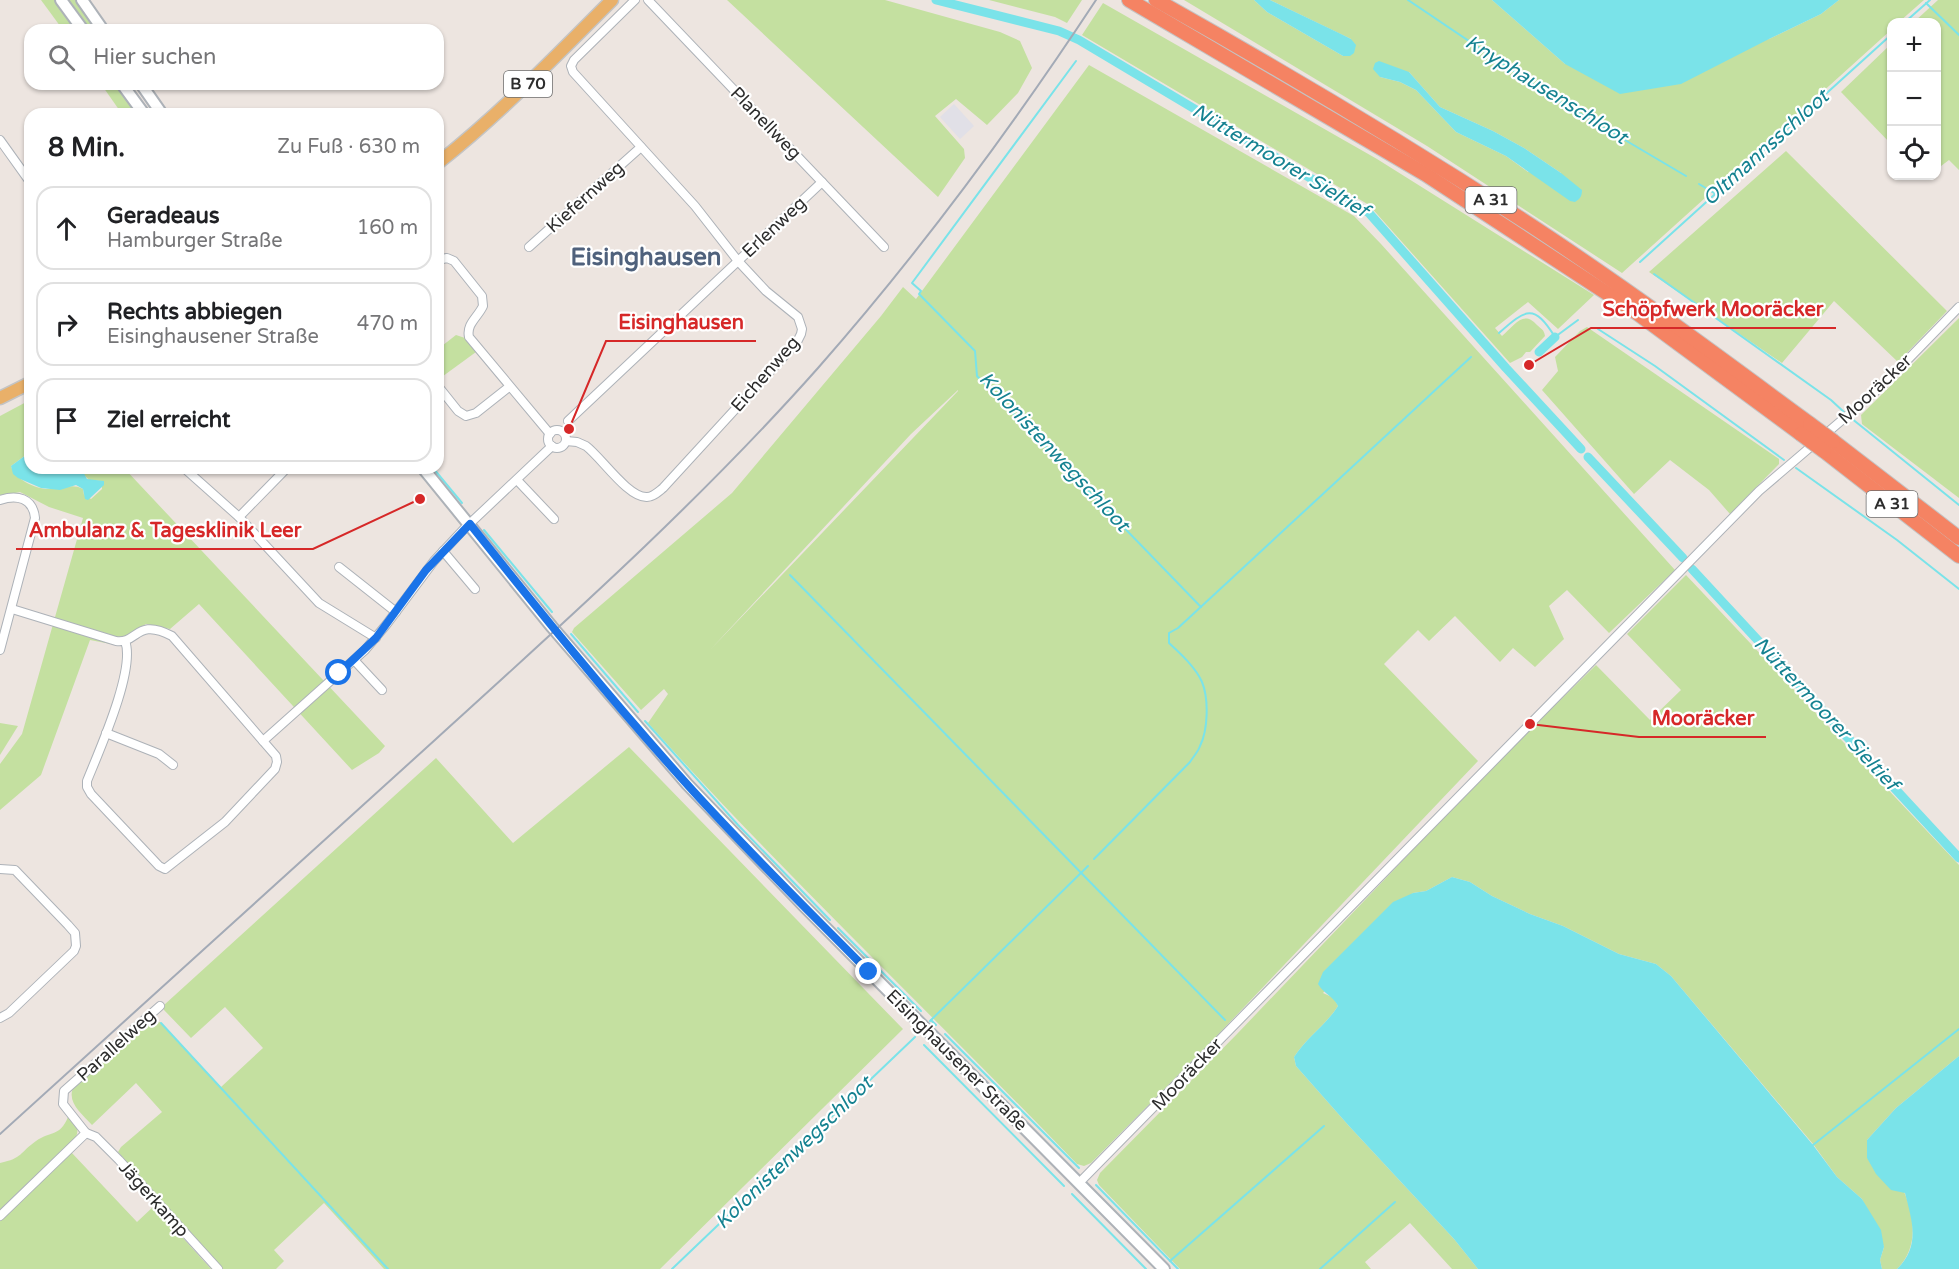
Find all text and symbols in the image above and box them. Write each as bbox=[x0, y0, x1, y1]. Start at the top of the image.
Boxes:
map controls bbox=[1887, 18, 1941, 180]
button: + bbox=[1887, 18, 1941, 72]
search box bbox=[24, 24, 444, 90]
water label: Knyphausenschloot bbox=[1460, 30, 1634, 151]
icon: search bbox=[45, 41, 78, 74]
text: Hier suchen bbox=[93, 44, 216, 70]
road number: B 70 bbox=[504, 71, 552, 97]
button: − bbox=[1887, 72, 1941, 126]
street label: Planellweg bbox=[726, 82, 806, 164]
water label: Oltmannsschloot bbox=[1698, 83, 1836, 211]
water label: Nüttermoorer Sieltief bbox=[1188, 99, 1376, 225]
button: locate bbox=[1887, 126, 1941, 180]
text: 8 Min. bbox=[48, 132, 125, 163]
text: Zu Fuß · 630 m bbox=[277, 135, 420, 159]
street label: Kiefernweg bbox=[542, 156, 628, 238]
road number: A 31 bbox=[1466, 187, 1516, 213]
street label: Erlenweg bbox=[737, 192, 811, 262]
text: Geradeaus bbox=[107, 203, 219, 229]
icon: ahead bbox=[50, 212, 83, 245]
text: 160 m bbox=[357, 216, 418, 240]
text: Hamburger Straße bbox=[107, 229, 283, 253]
district label: Eisinghausen bbox=[571, 243, 721, 272]
callout: Schöpfwerk Mooräcker bbox=[1591, 290, 1836, 328]
text: Schöpfwerk Mooräcker bbox=[1603, 298, 1824, 322]
text: Rechts abbiegen bbox=[107, 299, 282, 325]
callout: Eisinghausen bbox=[606, 303, 756, 341]
icon: right bbox=[50, 308, 83, 341]
text: Eisinghausen bbox=[618, 311, 744, 335]
text: 470 m bbox=[357, 312, 418, 336]
text: Eisinghausener Straße bbox=[107, 325, 319, 349]
street label: Eichenweg bbox=[726, 332, 804, 416]
street label: Mooräcker bbox=[1834, 349, 1916, 429]
water label: Kolonistenwegschloot bbox=[974, 367, 1136, 538]
icon: arrive bbox=[50, 404, 83, 437]
text: Ziel erreicht bbox=[107, 407, 230, 433]
road number: A 31 bbox=[1866, 491, 1918, 517]
callout: Ambulanz & Tagesklinik Leer bbox=[16, 511, 313, 549]
text: Ambulanz & Tagesklinik Leer bbox=[29, 519, 302, 543]
water label: Nüttermoorer Sieltief bbox=[1749, 632, 1906, 799]
route start bbox=[325, 659, 351, 685]
callout: Mooräcker bbox=[1639, 699, 1766, 737]
text: Mooräcker bbox=[1652, 707, 1755, 731]
route end bbox=[855, 958, 881, 984]
street label: Eisinghausener Straße bbox=[882, 985, 1032, 1135]
street label: Parallelweg bbox=[72, 1004, 160, 1086]
street label: Mooräcker bbox=[1147, 1033, 1227, 1115]
water label: Kolonistenwegschloot bbox=[710, 1070, 879, 1234]
street label: Jägerkamp bbox=[114, 1156, 194, 1242]

